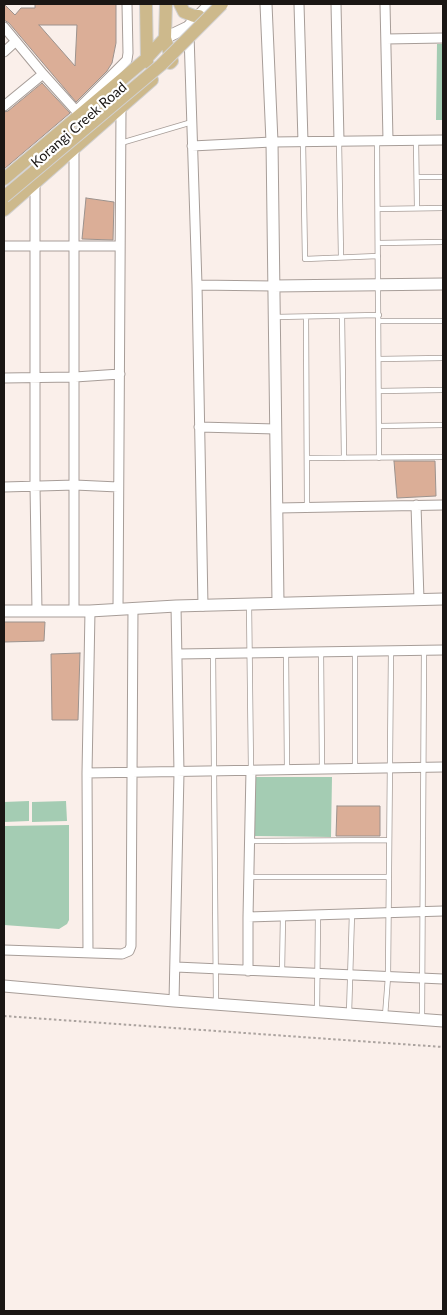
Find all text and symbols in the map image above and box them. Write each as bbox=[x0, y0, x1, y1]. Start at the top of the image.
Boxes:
street label: Korangi Creek Road bbox=[28, 79, 130, 171]

